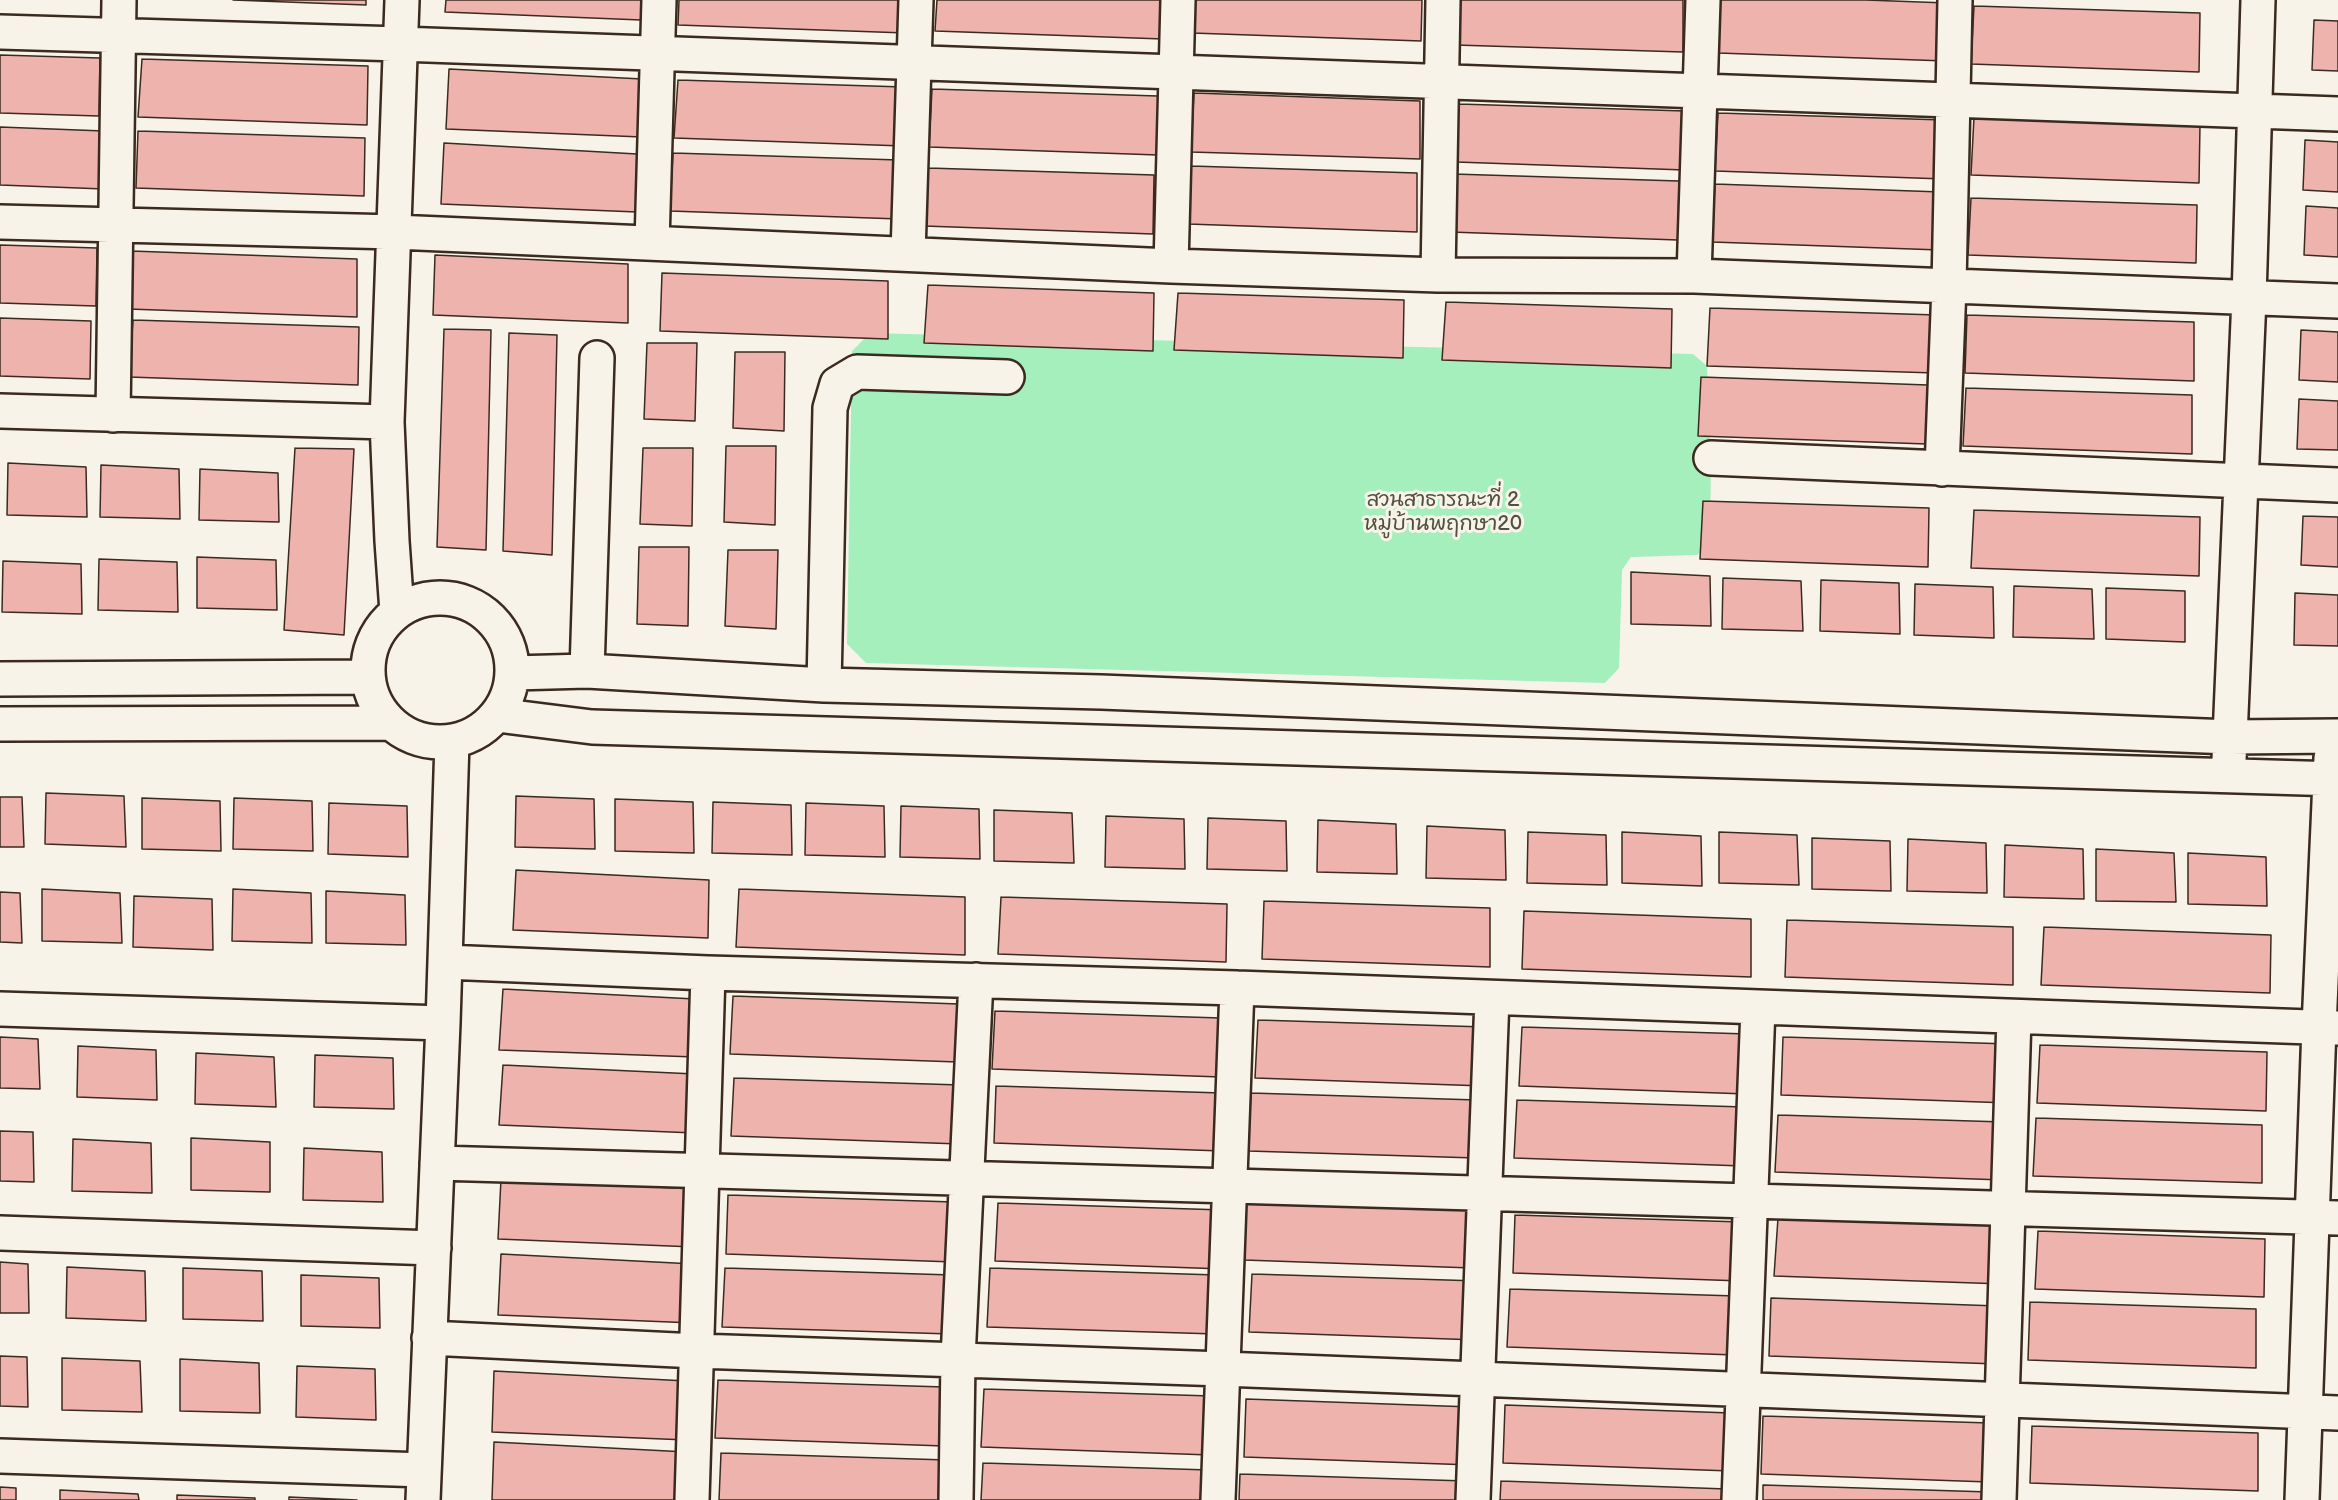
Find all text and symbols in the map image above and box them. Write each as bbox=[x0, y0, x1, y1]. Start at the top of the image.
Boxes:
park label: สวนสาธารณะที่ 2 หมู่บ้านพฤกษา20 bbox=[1364, 488, 1522, 538]

